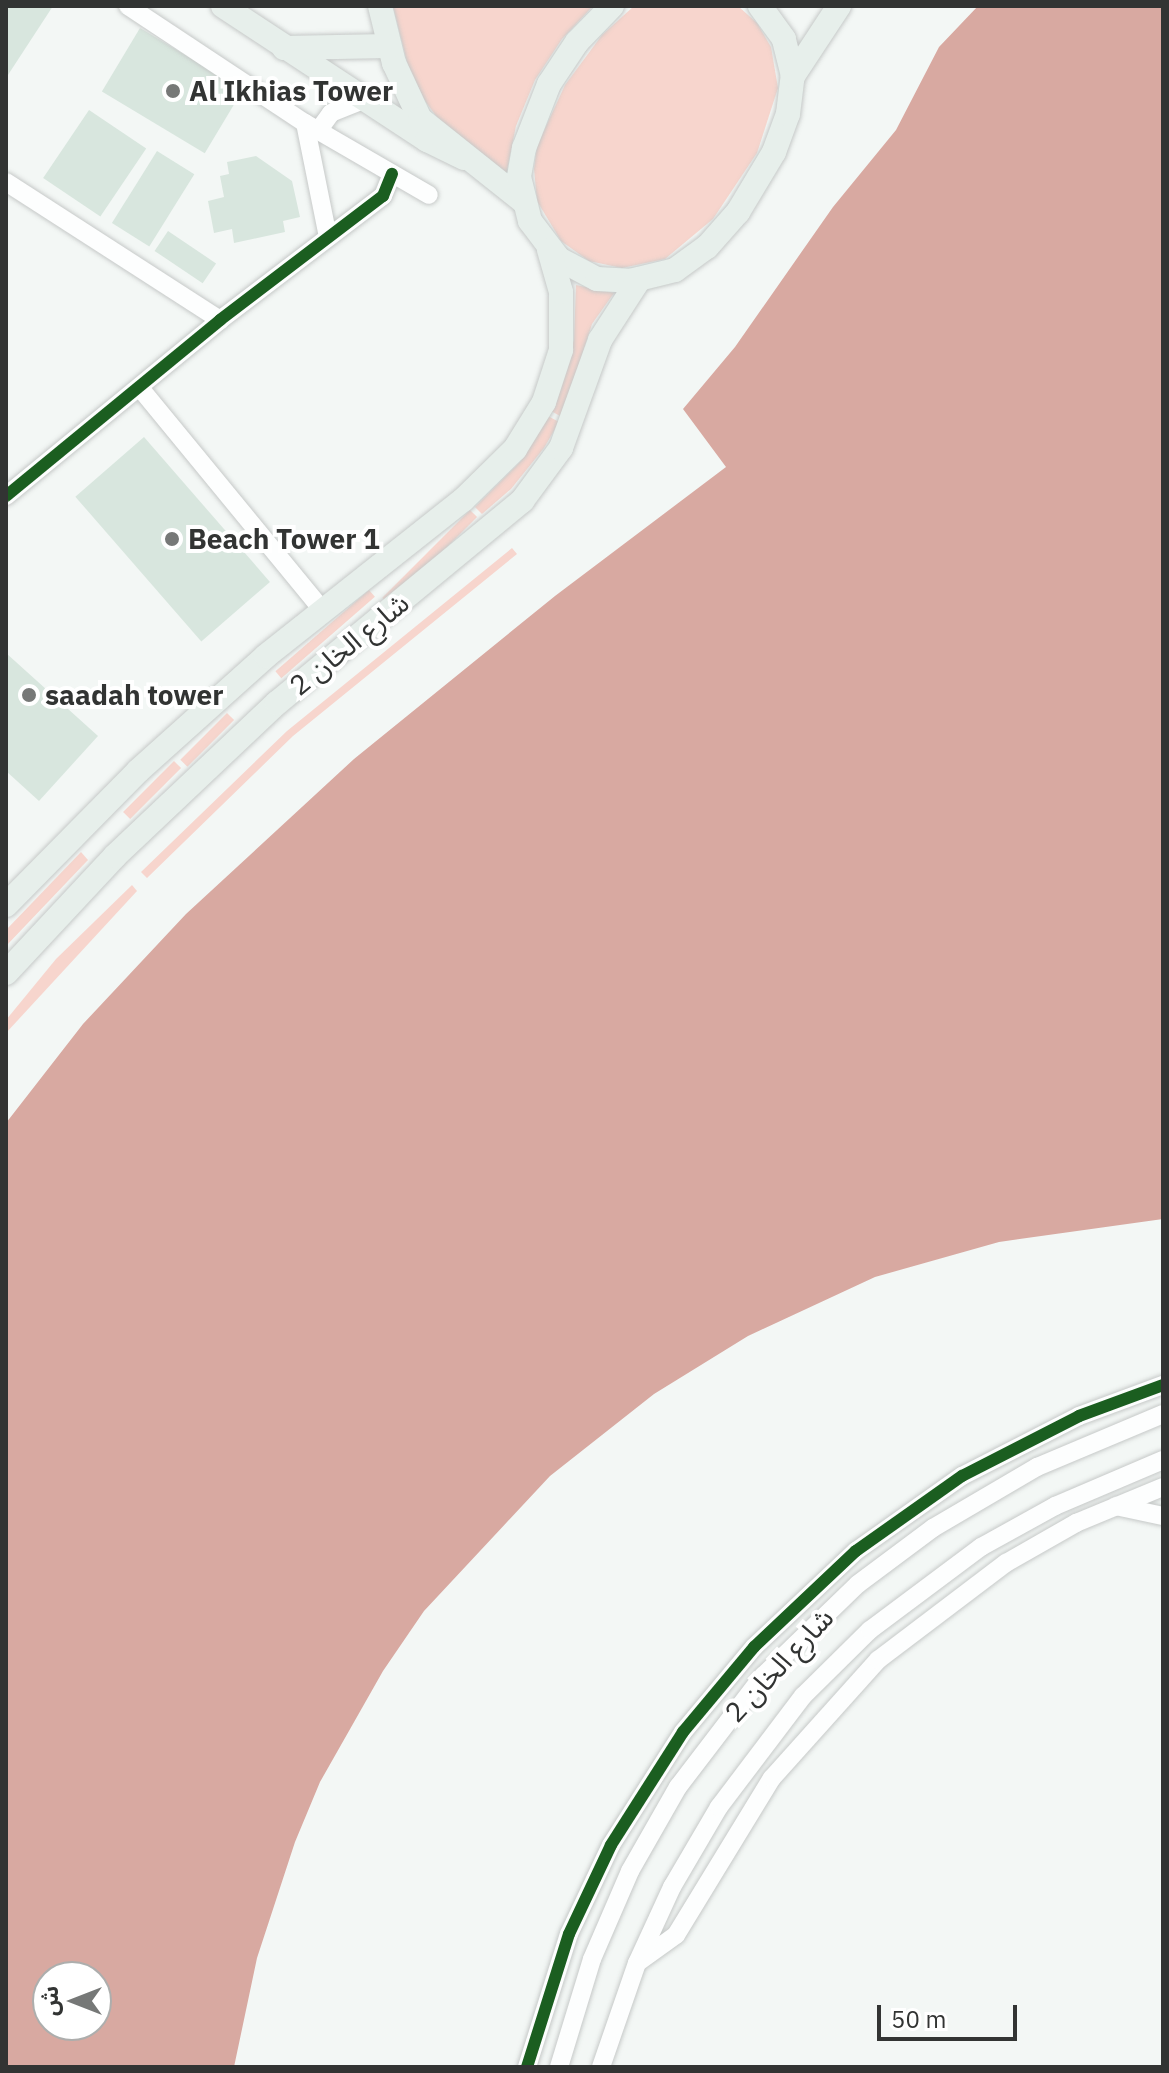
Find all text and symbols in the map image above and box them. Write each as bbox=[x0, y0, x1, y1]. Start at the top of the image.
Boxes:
place label: Al Ikhias Tower bbox=[189, 74, 393, 108]
marker: Al Ikhias Tower bbox=[164, 82, 182, 100]
place label: Beach Tower 1 bbox=[188, 522, 380, 556]
marker: Beach Tower 1 bbox=[163, 530, 181, 548]
street label: شارع الخان 2 bbox=[283, 586, 415, 702]
place label: saadah tower bbox=[45, 678, 224, 712]
marker: saadah tower bbox=[20, 686, 38, 704]
street label: شارع الخان 2 bbox=[718, 1601, 840, 1729]
north arrow bbox=[32, 1961, 112, 2041]
text: ش bbox=[35, 1986, 64, 2016]
scale bar bbox=[881, 1989, 1021, 2039]
text: 50 m bbox=[891, 2003, 946, 2035]

